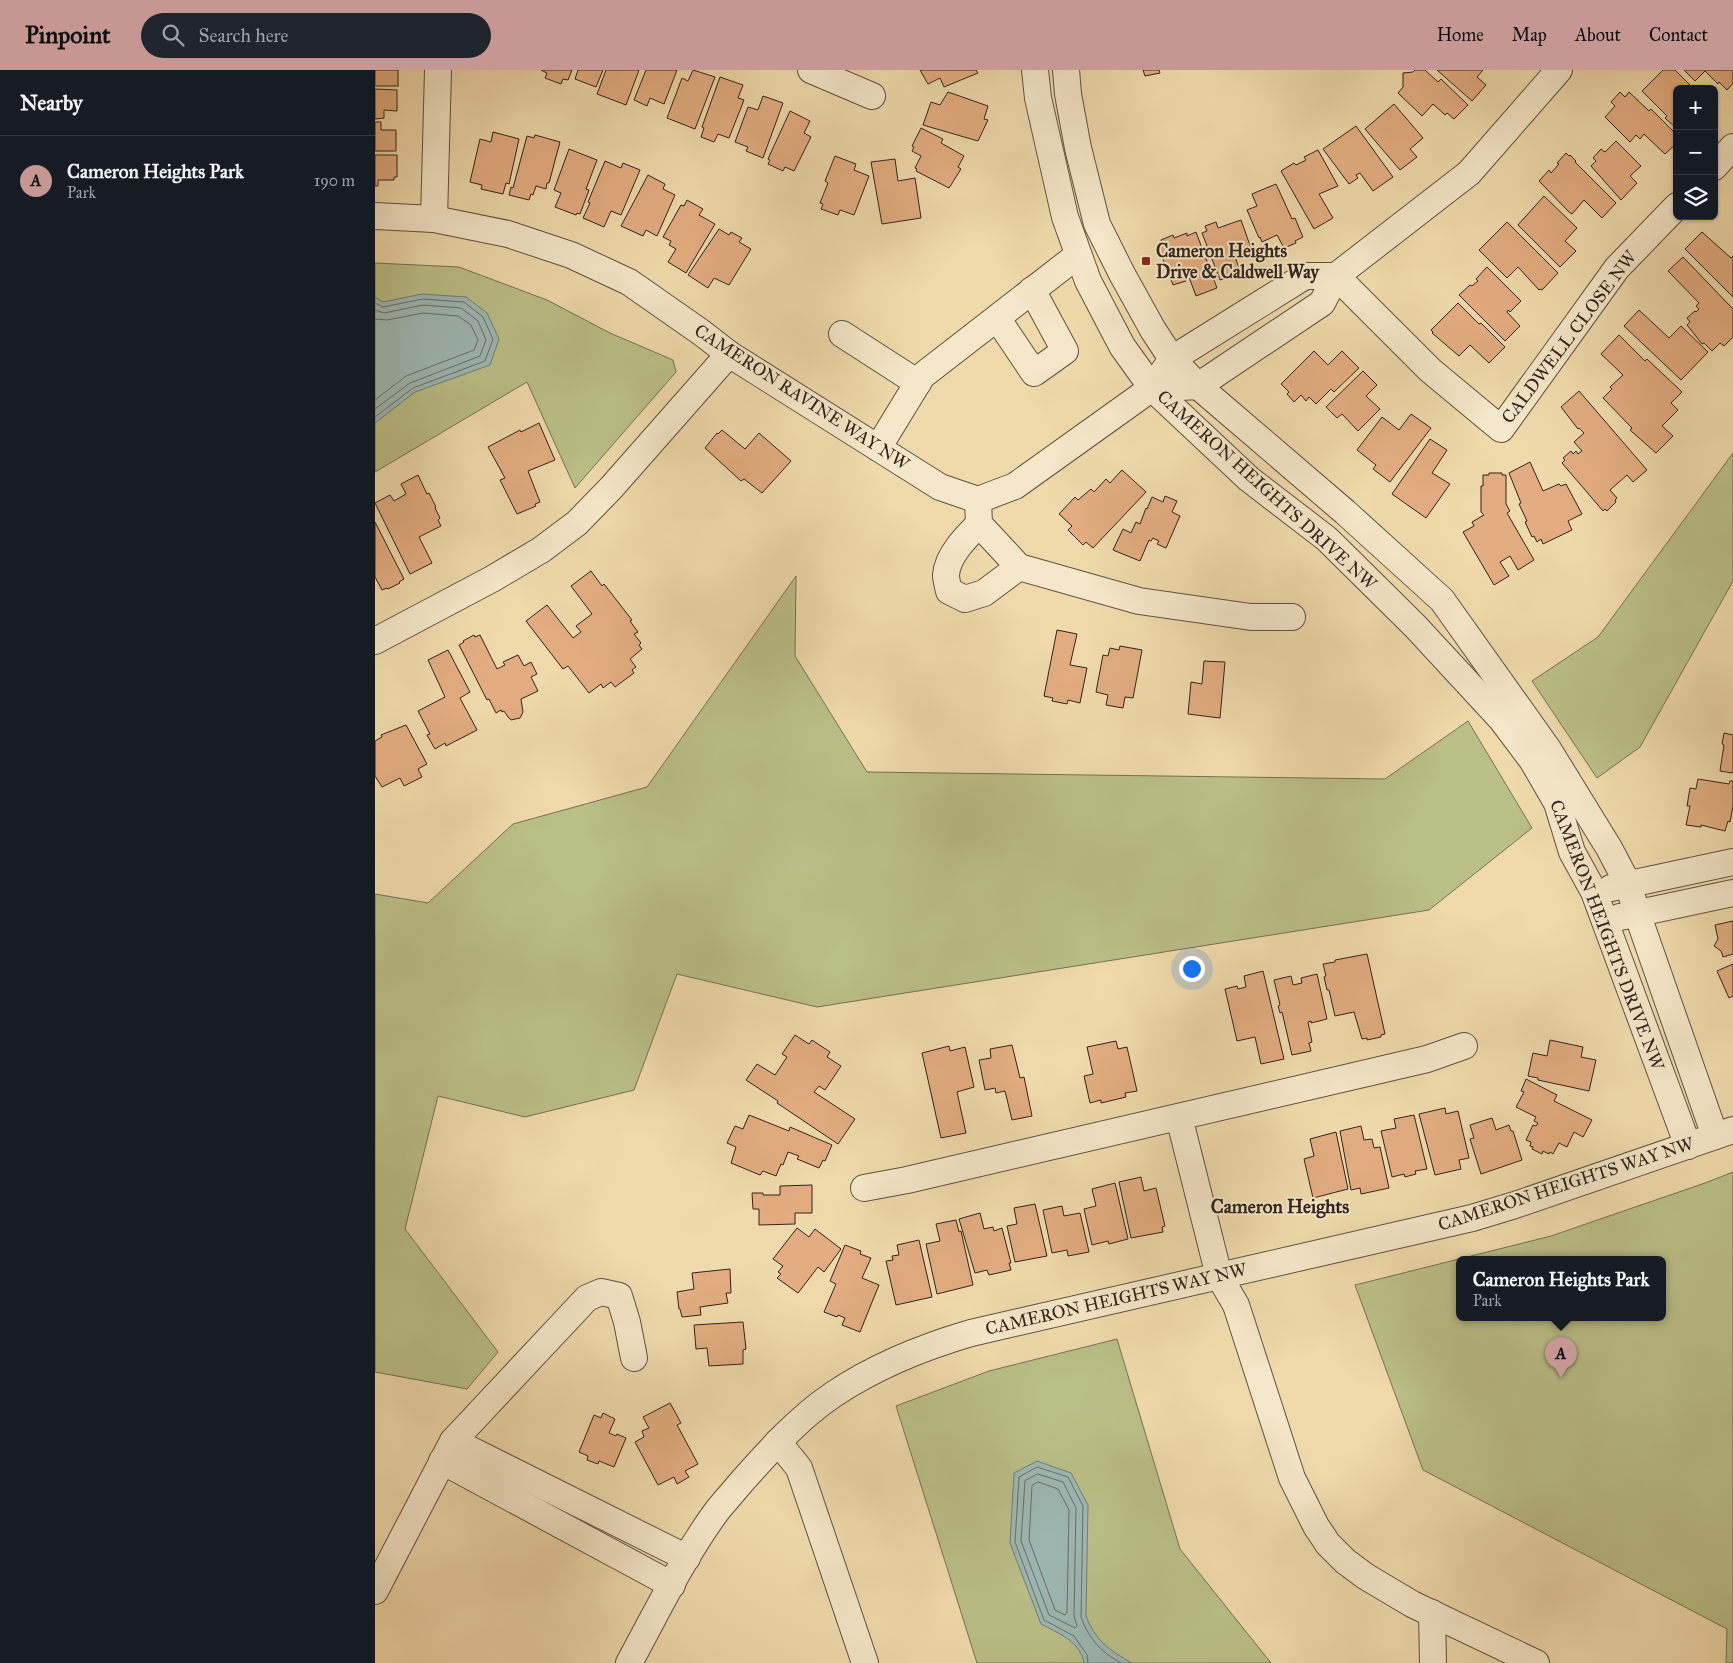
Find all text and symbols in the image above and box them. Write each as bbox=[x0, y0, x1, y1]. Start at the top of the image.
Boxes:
search box bbox=[141, 13, 491, 58]
text: Pinpoint bbox=[25, 20, 111, 50]
icon: search bbox=[159, 21, 187, 49]
text: Search here bbox=[199, 24, 289, 47]
text: Home bbox=[1437, 24, 1484, 46]
text: Map bbox=[1512, 24, 1547, 46]
text: About bbox=[1575, 24, 1621, 46]
text: Contact bbox=[1649, 24, 1708, 46]
map controls bbox=[1673, 85, 1718, 220]
button: + bbox=[1673, 85, 1718, 130]
text: Nearby bbox=[20, 90, 83, 116]
button: − bbox=[1673, 130, 1718, 175]
text: Cameron Heights Park bbox=[67, 160, 244, 183]
text: A bbox=[31, 171, 41, 190]
text: 190 m bbox=[314, 171, 355, 190]
button: layers bbox=[1673, 175, 1718, 220]
text: Park bbox=[67, 183, 96, 202]
place label: Cameron Heights Drive & Caldwell Way bbox=[1156, 240, 1321, 284]
street label: CALDWELL CLOSE NW bbox=[1497, 245, 1642, 428]
marker: Cameron Heights Drive & Caldwell Way bbox=[1140, 255, 1152, 267]
street label: CAMERON RAVINE WAY NW bbox=[690, 319, 914, 475]
street label: CAMERON HEIGHTS DRIVE NW bbox=[1153, 385, 1382, 595]
street label: CAMERON HEIGHTS DRIVE NW bbox=[1545, 797, 1669, 1074]
your location bbox=[1179, 956, 1205, 982]
street label: CAMERON HEIGHTS WAY NW bbox=[1435, 1132, 1698, 1236]
district label: Cameron Heights bbox=[1211, 1195, 1349, 1219]
popup bbox=[1456, 1256, 1666, 1321]
street label: CAMERON HEIGHTS WAY NW bbox=[983, 1258, 1250, 1340]
text: Cameron Heights Park bbox=[1473, 1268, 1649, 1291]
text: Park bbox=[1473, 1291, 1502, 1310]
pin: A bbox=[1545, 1337, 1577, 1378]

